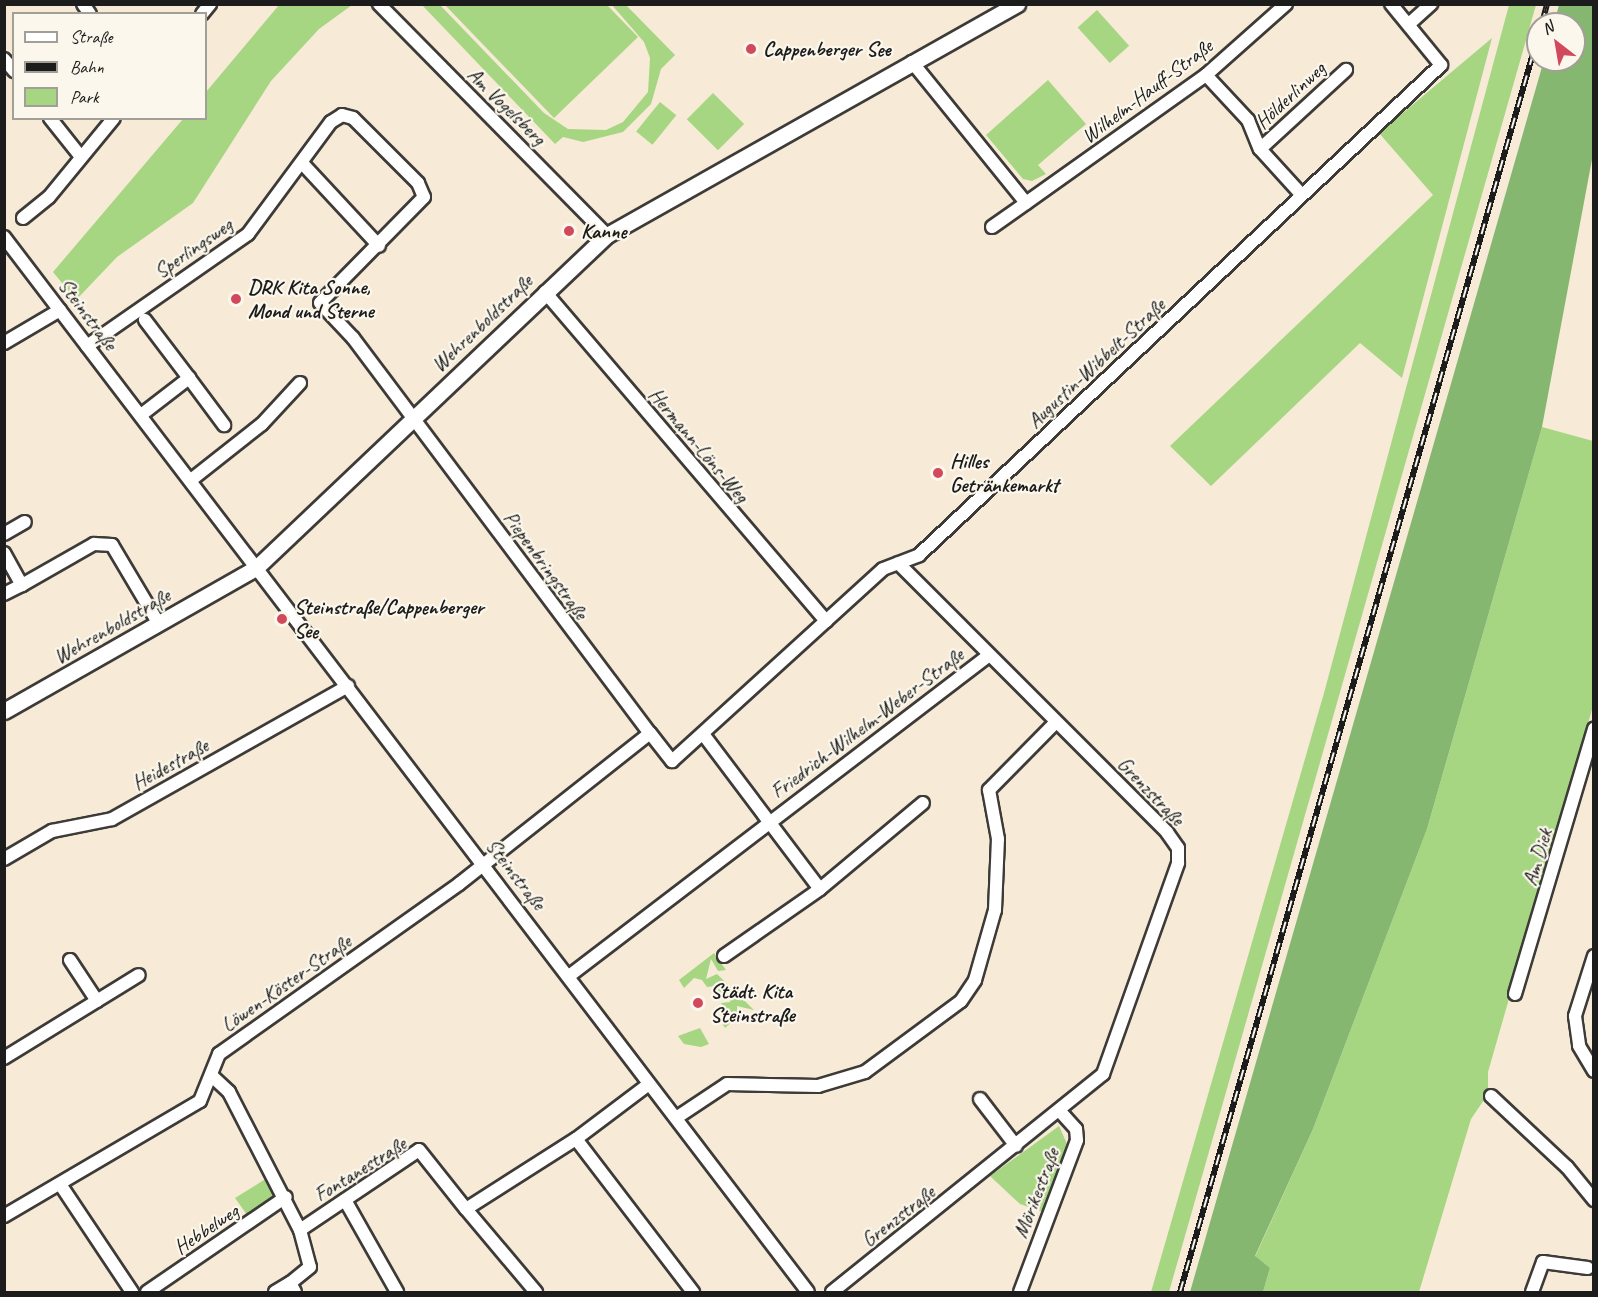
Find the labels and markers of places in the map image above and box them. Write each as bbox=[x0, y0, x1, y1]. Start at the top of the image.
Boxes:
place label: Cappenberger See bbox=[763, 36, 890, 62]
marker: Cappenberger See bbox=[744, 42, 758, 56]
place label: Kanne bbox=[581, 218, 626, 244]
marker: Kanne bbox=[562, 224, 576, 238]
place label: DRK Kita Sonne, Mond und Sterne bbox=[248, 274, 374, 324]
marker: DRK Kita Sonne, Mond und Sterne bbox=[229, 292, 243, 306]
place label: Hilles Getränkemarkt bbox=[950, 448, 1059, 498]
marker: Hilles Getränkemarkt bbox=[931, 466, 945, 480]
place label: Steinstraße/Cappenberger See bbox=[294, 594, 484, 644]
marker: Steinstraße/Cappenberger See bbox=[275, 612, 289, 626]
place label: Städt. Kita Steinstraße bbox=[710, 978, 795, 1028]
marker: Städt. Kita Steinstraße bbox=[691, 996, 705, 1010]

